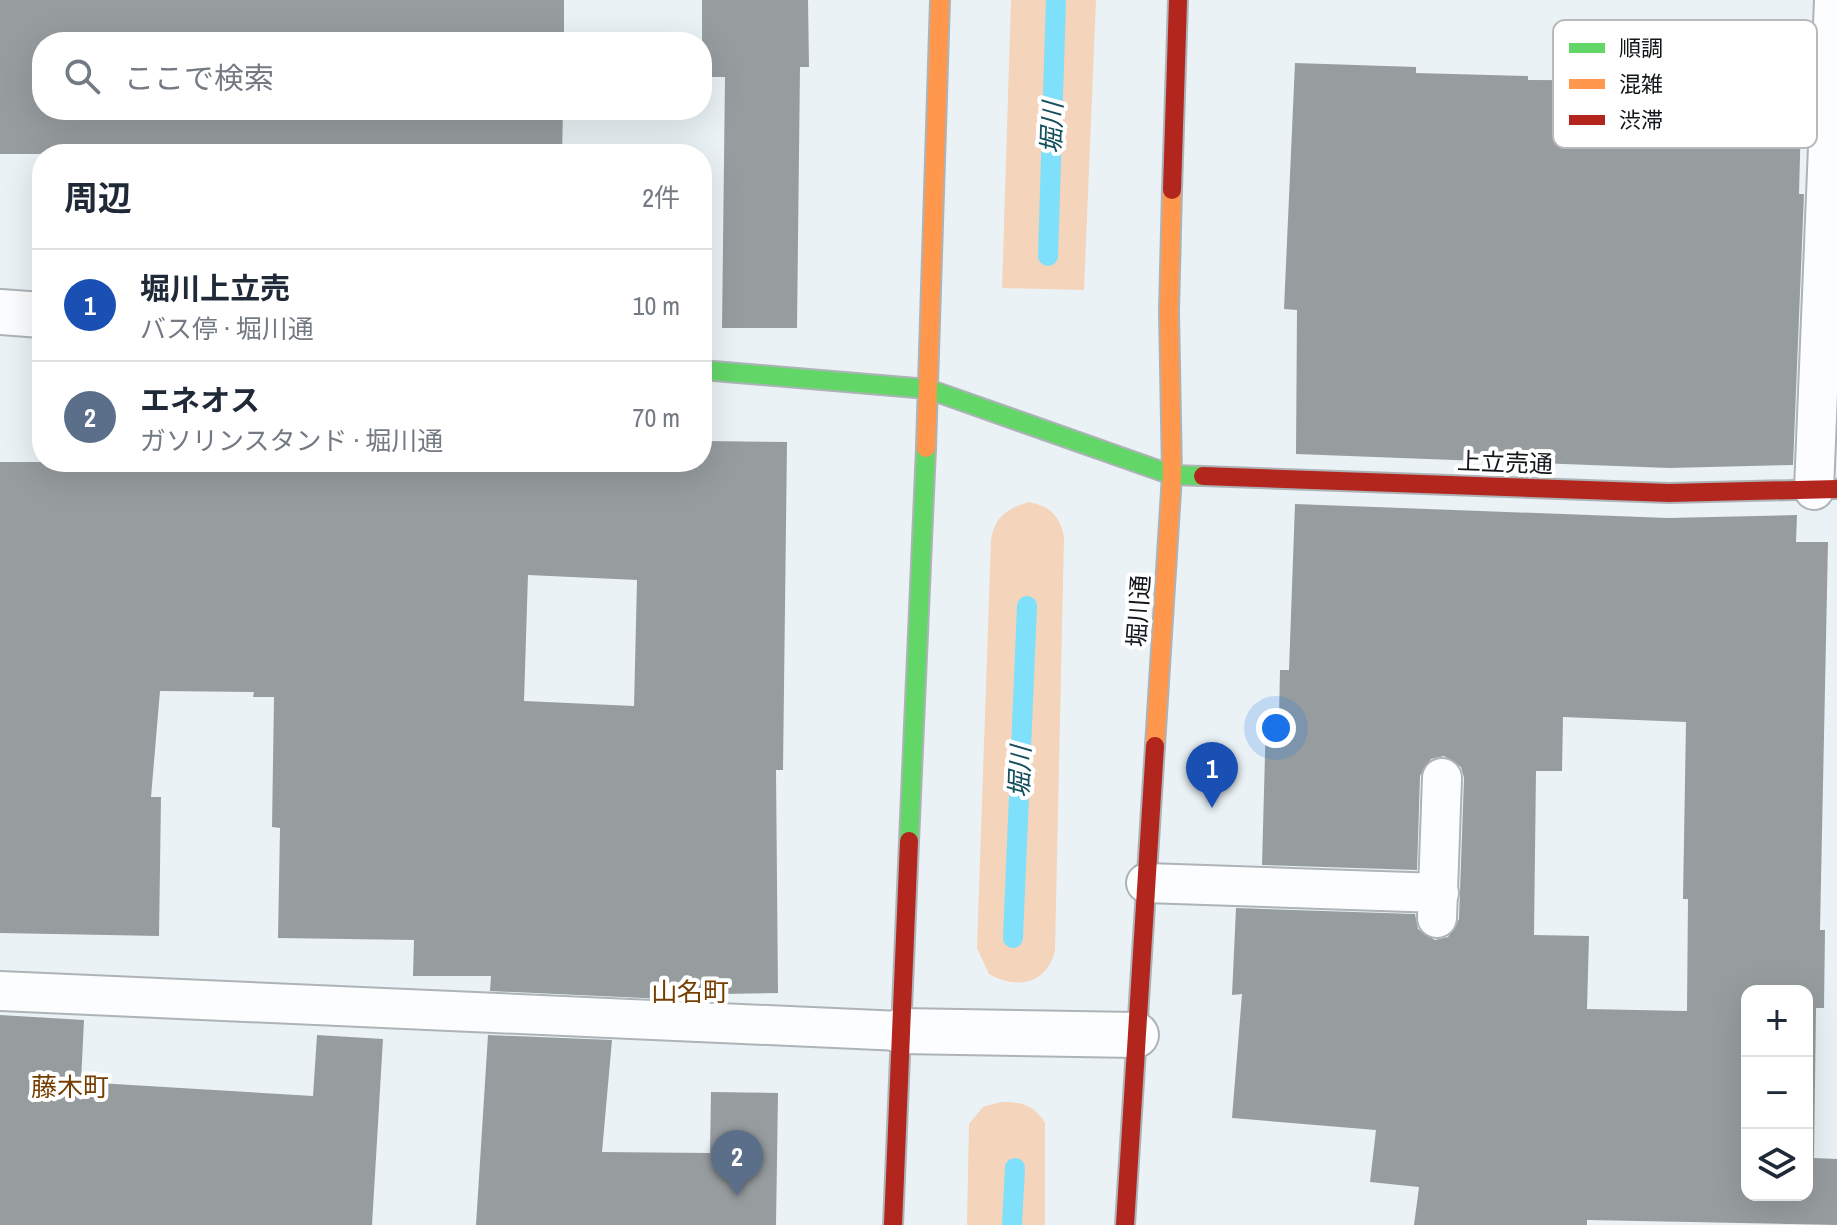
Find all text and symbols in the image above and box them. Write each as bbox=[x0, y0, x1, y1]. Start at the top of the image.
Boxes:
legend bbox=[1553, 20, 1817, 148]
search box bbox=[32, 32, 712, 120]
text: 順調 bbox=[1619, 33, 1663, 63]
icon: search bbox=[60, 54, 104, 98]
text: ここで検索 bbox=[124, 58, 274, 98]
text: 混雑 bbox=[1619, 69, 1663, 99]
water label: 堀川 bbox=[1033, 98, 1070, 155]
text: 渋滞 bbox=[1619, 105, 1663, 135]
text: 周辺 bbox=[64, 175, 132, 221]
text: 2件 bbox=[642, 180, 680, 215]
text: 堀川上立売 bbox=[140, 268, 290, 308]
text: 1 bbox=[84, 288, 96, 323]
text: 10 m bbox=[633, 288, 680, 323]
text: バス停 · 堀川通 bbox=[140, 311, 314, 346]
text: エネオス bbox=[140, 380, 260, 420]
text: 2 bbox=[84, 400, 96, 435]
text: 70 m bbox=[633, 400, 680, 435]
text: ガソリンスタンド · 堀川通 bbox=[140, 423, 443, 458]
street label: 上立売通 bbox=[1457, 444, 1554, 480]
street label: 堀川通 bbox=[1120, 574, 1156, 648]
your location bbox=[1256, 708, 1296, 748]
water label: 堀川 bbox=[1001, 742, 1038, 799]
pin: 1 bbox=[1186, 742, 1238, 808]
district label: 山名町 bbox=[651, 974, 729, 1009]
map controls bbox=[1741, 985, 1813, 1201]
button: + bbox=[1741, 985, 1813, 1057]
button: − bbox=[1741, 1057, 1813, 1129]
district label: 藤木町 bbox=[31, 1069, 109, 1104]
button: layers bbox=[1741, 1129, 1813, 1201]
pin: 2 bbox=[711, 1130, 763, 1196]

